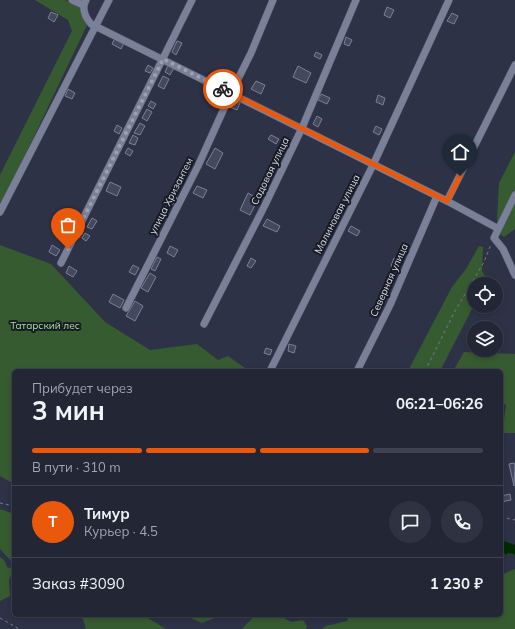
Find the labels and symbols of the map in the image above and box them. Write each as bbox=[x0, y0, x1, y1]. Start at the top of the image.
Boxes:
courier bbox=[203, 69, 243, 109]
street label: Садовая улица bbox=[248, 135, 292, 207]
pin bbox=[443, 135, 477, 176]
street label: улица Хризантем bbox=[146, 155, 196, 237]
street label: Малиновая улица bbox=[311, 172, 363, 256]
pin bbox=[51, 208, 85, 249]
street label: Северная улица bbox=[367, 241, 411, 319]
park label: Татарский лес bbox=[10, 319, 80, 332]

